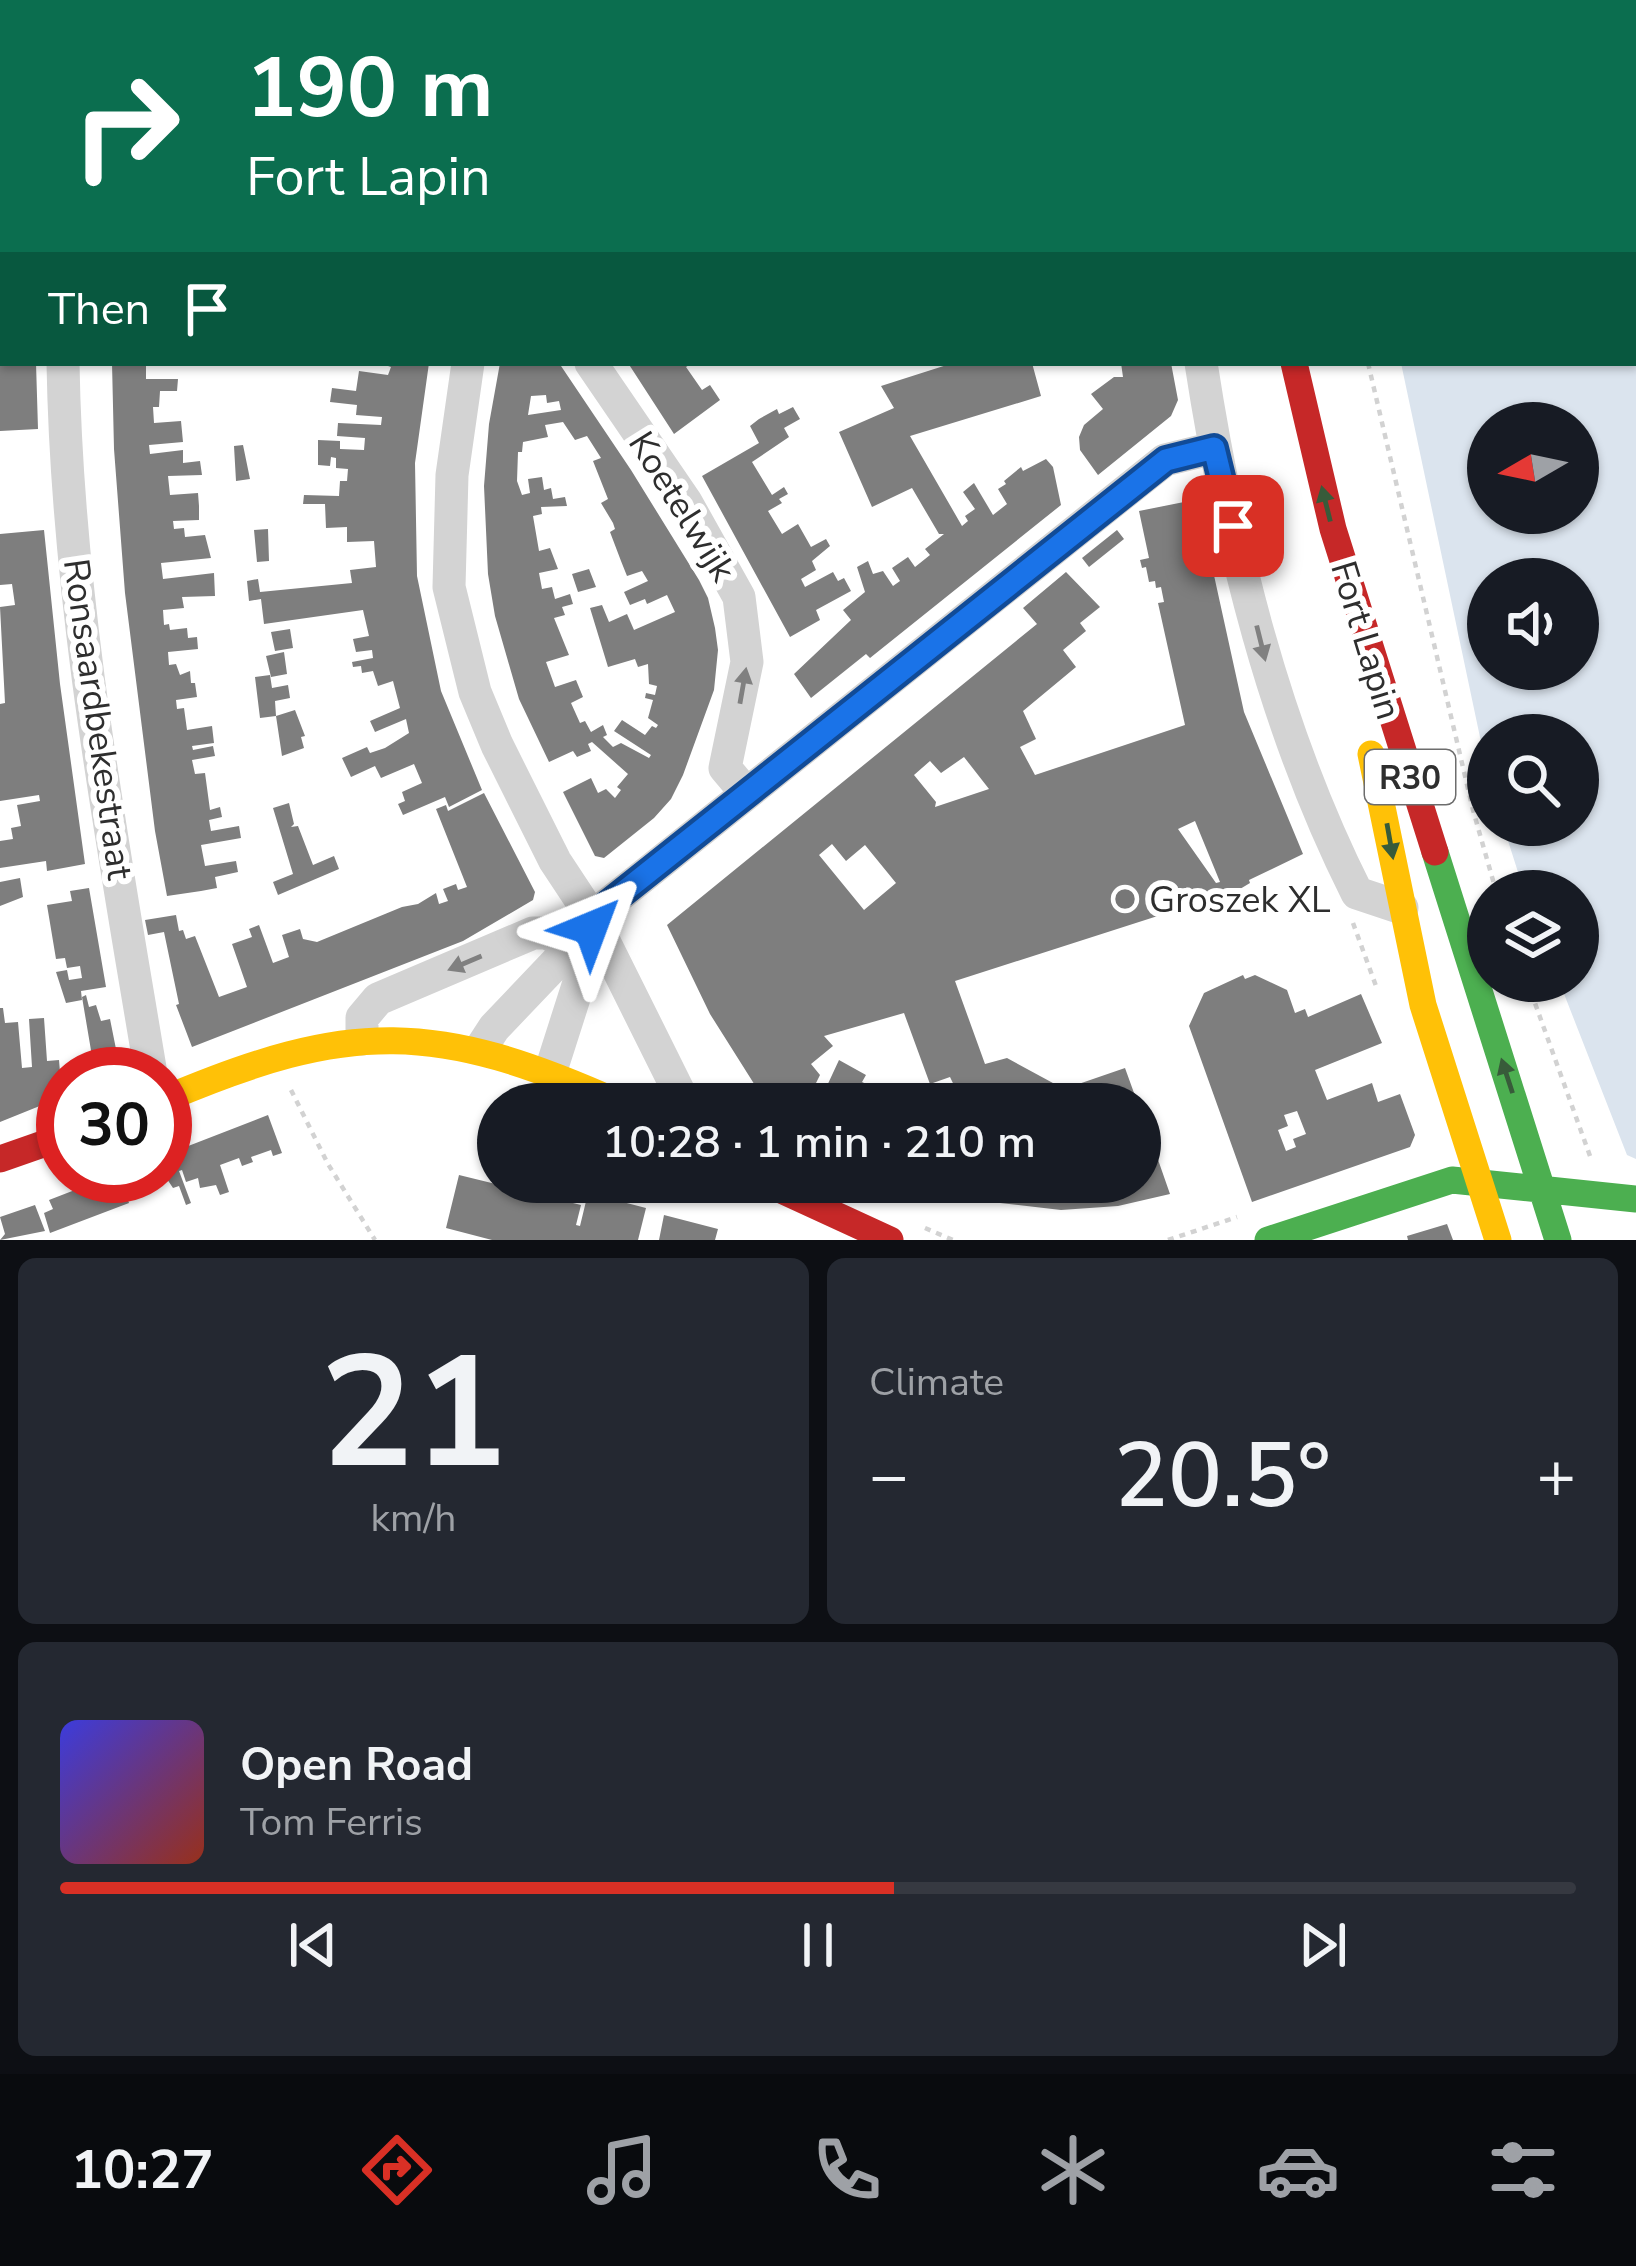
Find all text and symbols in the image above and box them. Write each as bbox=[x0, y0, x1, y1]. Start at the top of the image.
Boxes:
text: 190 m bbox=[246, 31, 494, 146]
icon: right bbox=[48, 48, 204, 204]
text: Fort Lapin bbox=[246, 140, 491, 214]
icon: arrive bbox=[174, 276, 240, 342]
text: Then bbox=[48, 279, 150, 340]
north arrow bbox=[1467, 402, 1599, 534]
map controls bbox=[1467, 402, 1599, 1002]
street label: Koetelwijk bbox=[616, 422, 748, 592]
pin bbox=[1182, 475, 1284, 577]
one-way arrow bbox=[1316, 485, 1335, 522]
icon: arrive bbox=[1200, 493, 1266, 559]
street label: Fort Lapin bbox=[1318, 555, 1413, 726]
street label: Ronsaardbekestraat bbox=[51, 556, 144, 883]
button: sound bbox=[1467, 558, 1599, 690]
one-way arrow bbox=[1253, 625, 1272, 662]
one-way arrow bbox=[734, 666, 752, 704]
button: search bbox=[1467, 714, 1599, 846]
road number: R30 bbox=[1365, 750, 1455, 804]
one-way arrow bbox=[1381, 823, 1400, 860]
position arrow bbox=[528, 865, 654, 991]
button: layers bbox=[1467, 870, 1599, 1002]
place label: Groszek XL bbox=[1149, 876, 1331, 925]
marker: Groszek XL bbox=[1112, 886, 1138, 912]
one-way arrow bbox=[446, 954, 482, 973]
speed limit sign: 30 bbox=[36, 1047, 192, 1203]
one-way arrow bbox=[1496, 1057, 1515, 1094]
text: 10:28 · 1 min · 210 m bbox=[602, 1112, 1036, 1173]
text: 21 bbox=[320, 1307, 507, 1520]
text: Climate bbox=[869, 1356, 1004, 1409]
text: 20.5° bbox=[1114, 1415, 1331, 1538]
text: − bbox=[869, 1431, 909, 1521]
text: + bbox=[1536, 1431, 1576, 1521]
text: km/h bbox=[371, 1492, 456, 1545]
text: Open Road bbox=[240, 1735, 473, 1796]
text: Tom Ferris bbox=[240, 1796, 423, 1849]
icon: previous bbox=[280, 1912, 346, 1978]
icon: pause bbox=[785, 1912, 851, 1978]
icon: next bbox=[1290, 1912, 1356, 1978]
icon: directions bbox=[355, 2128, 439, 2212]
icon: music bbox=[580, 2128, 664, 2212]
icon: phone bbox=[805, 2128, 889, 2212]
icon: climate bbox=[1031, 2128, 1115, 2212]
icon: car bbox=[1256, 2128, 1340, 2212]
icon: filters bbox=[1481, 2128, 1565, 2212]
text: 10:27 bbox=[71, 2133, 214, 2207]

